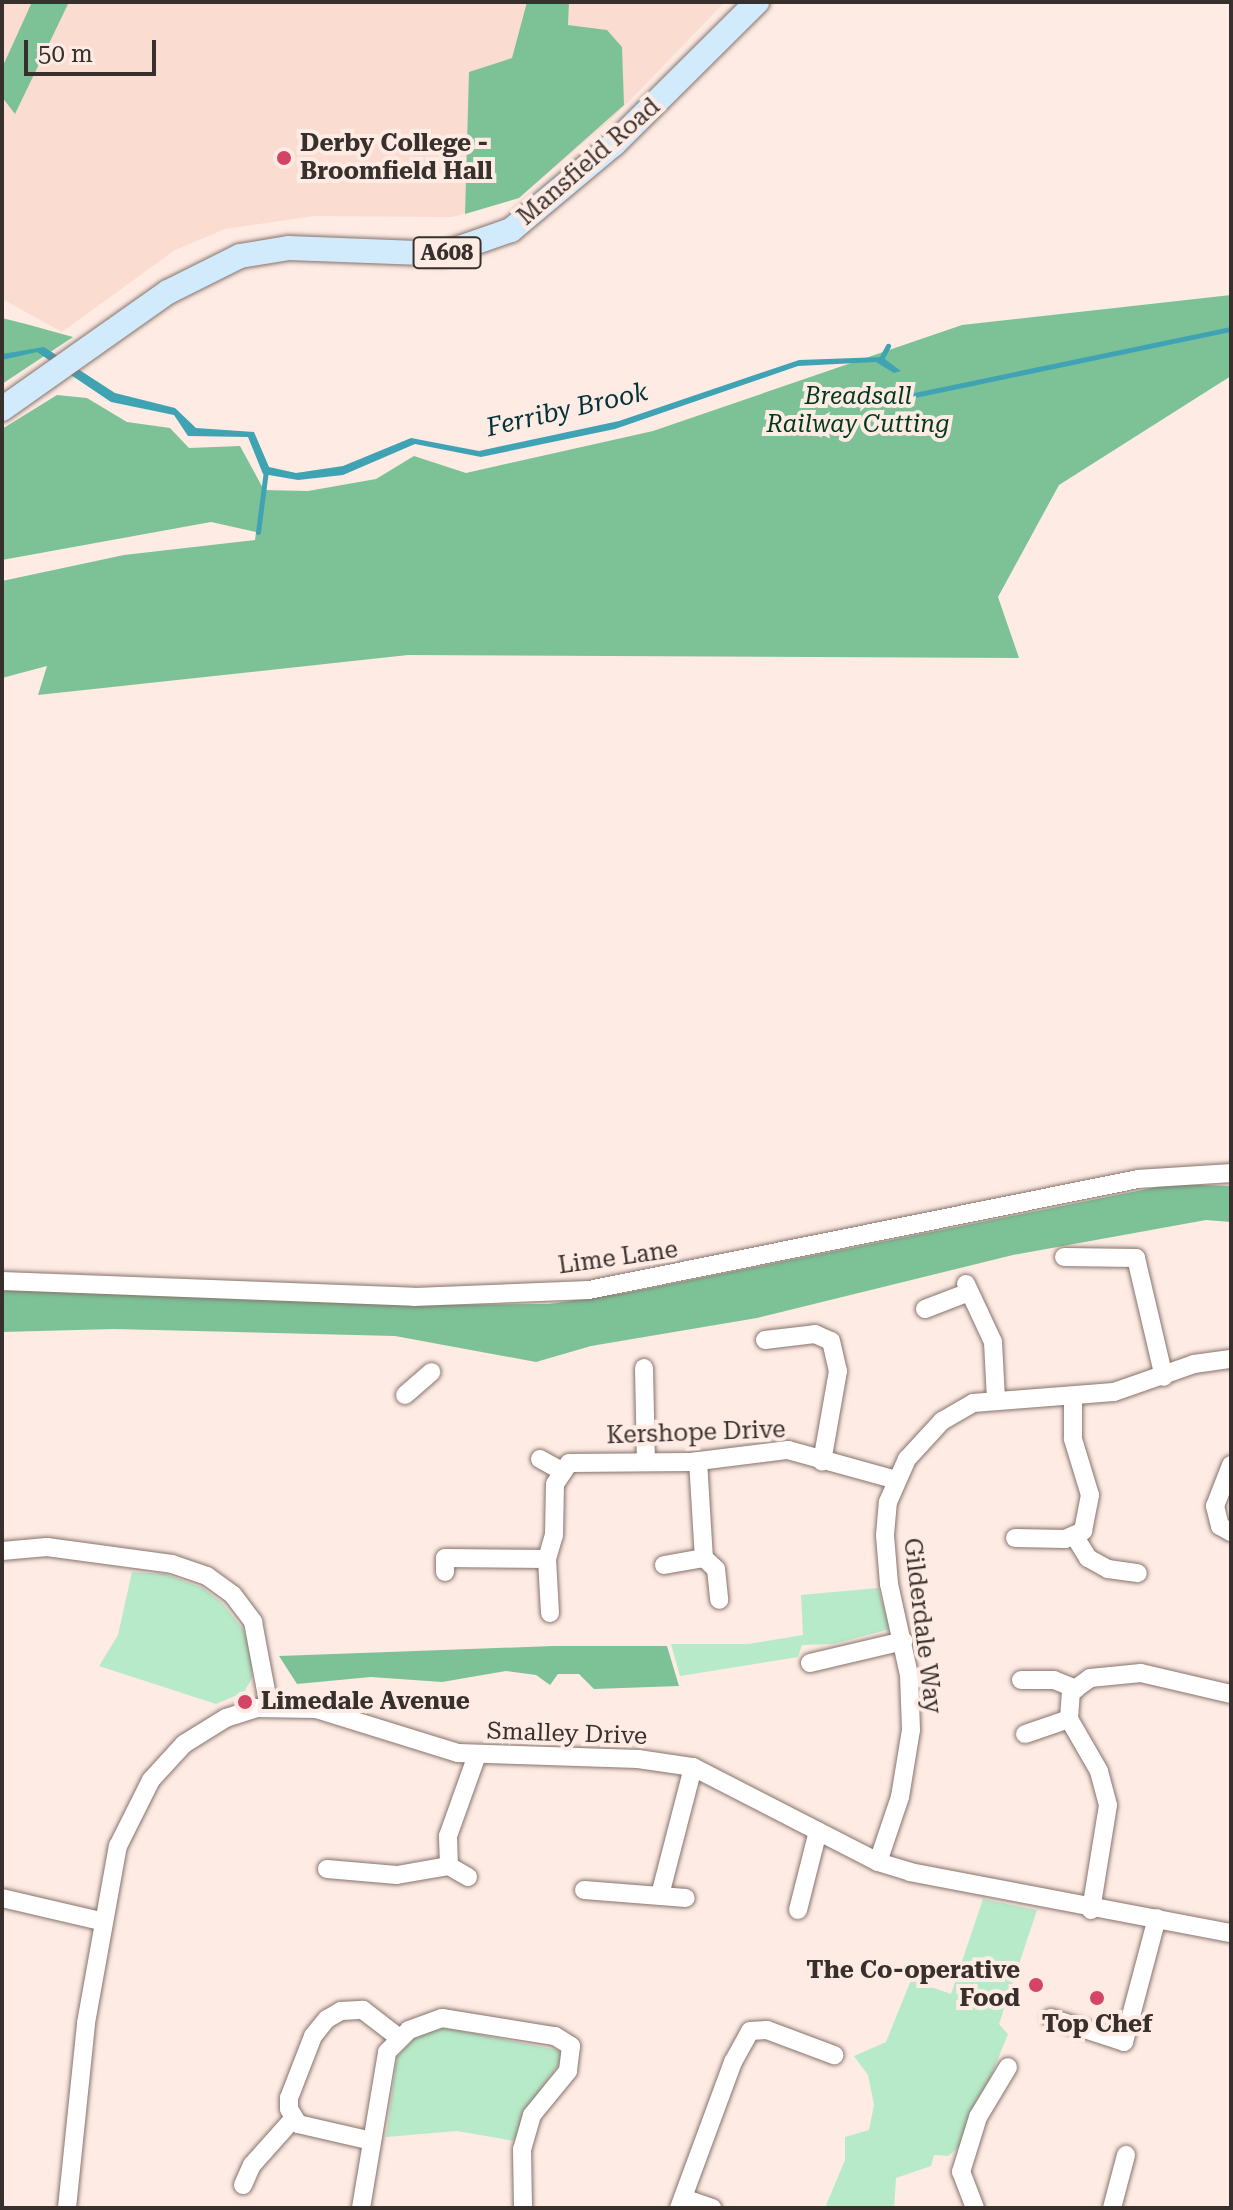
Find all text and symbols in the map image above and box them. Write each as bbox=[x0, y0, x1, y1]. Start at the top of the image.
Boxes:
scale bar bbox=[28, 24, 160, 74]
text: 50 m bbox=[38, 40, 93, 68]
street label: Mansfield Road bbox=[512, 92, 666, 232]
place label: Derby College - Broomfield Hall bbox=[300, 130, 493, 186]
marker: Derby College - Broomfield Hall bbox=[275, 149, 293, 167]
road number: A608 bbox=[411, 235, 483, 271]
water label: Ferriby Brook bbox=[483, 376, 651, 444]
park label: Breadsall Railway Cutting bbox=[766, 383, 950, 439]
street label: Lime Lane bbox=[556, 1235, 680, 1281]
street label: Kershope Drive bbox=[606, 1415, 786, 1451]
street label: Gilderdale Way bbox=[897, 1537, 947, 1715]
place label: Limedale Avenue bbox=[261, 1688, 470, 1716]
marker: Limedale Avenue bbox=[236, 1693, 254, 1711]
street label: Smalley Drive bbox=[486, 1717, 648, 1751]
place label: The Co-operative Food bbox=[806, 1957, 1020, 2013]
marker: The Co-operative Food bbox=[1027, 1976, 1045, 1994]
marker: Top Chef bbox=[1088, 1989, 1106, 2007]
place label: Top Chef bbox=[1042, 2011, 1152, 2039]

